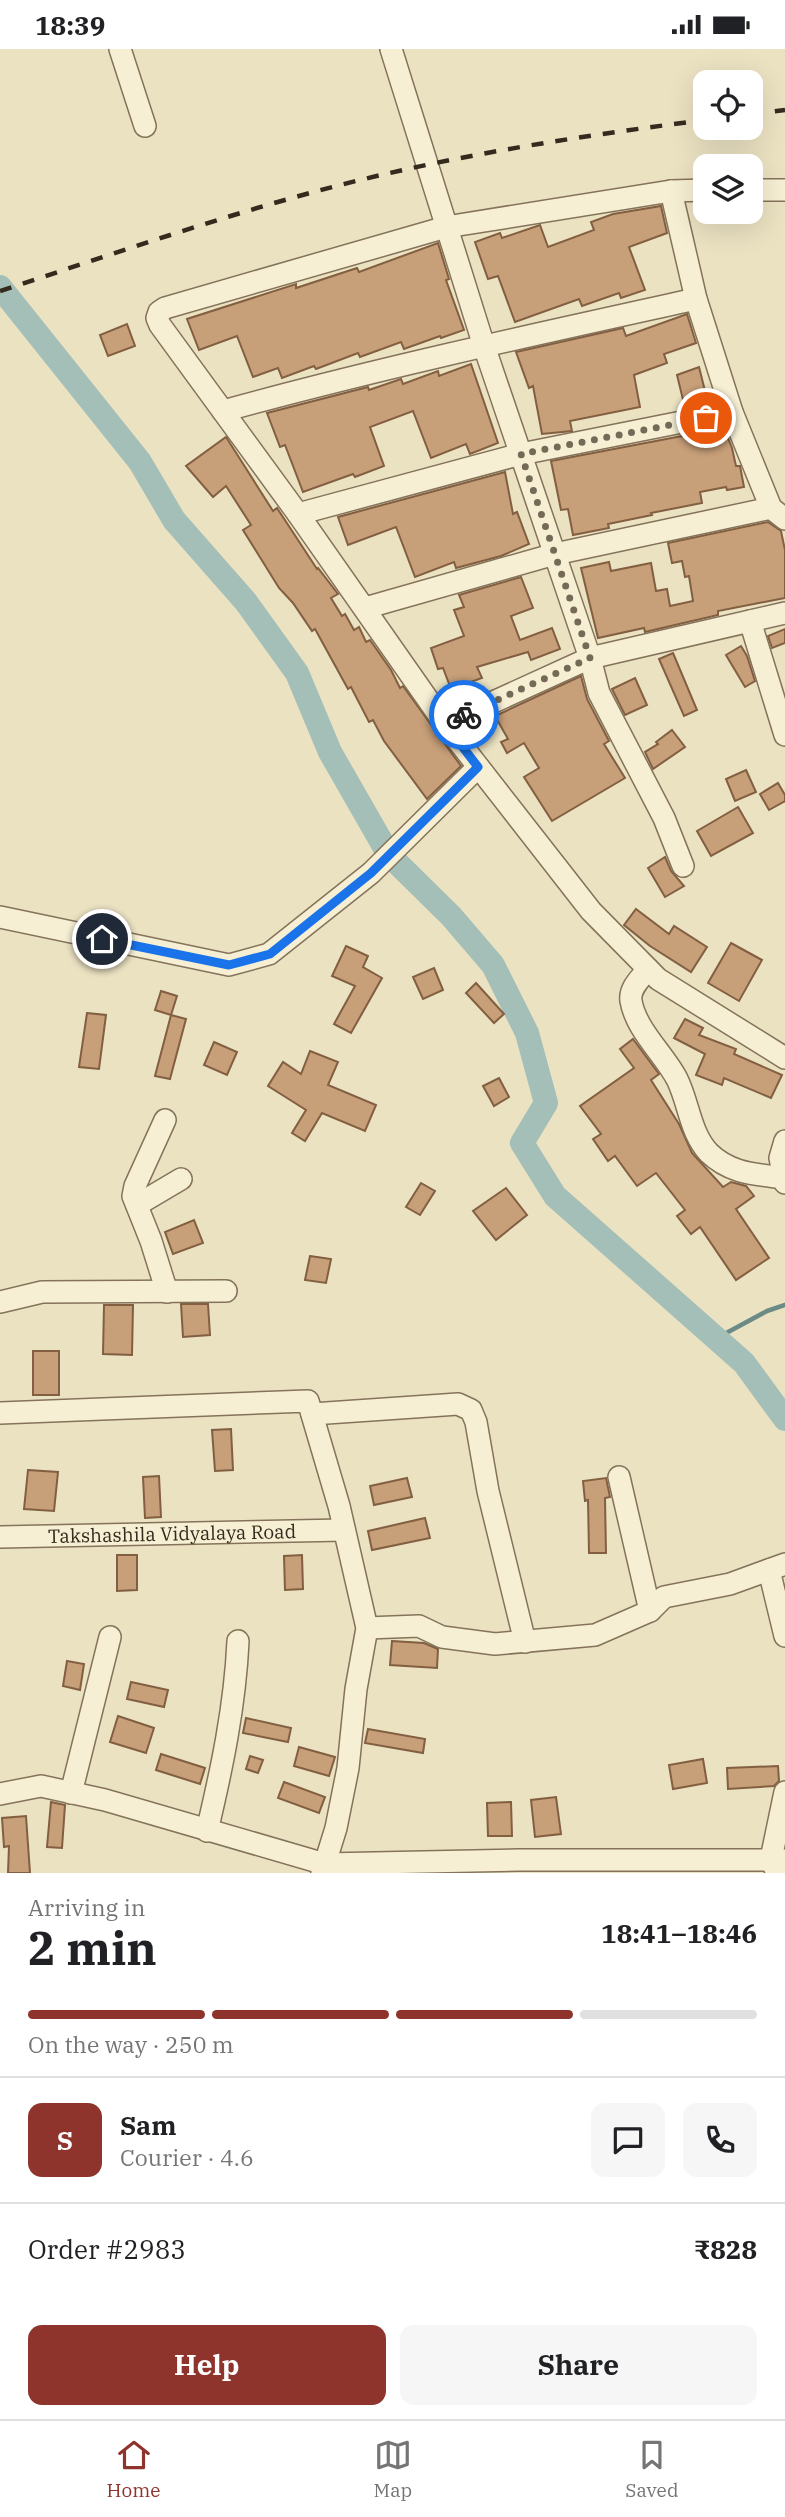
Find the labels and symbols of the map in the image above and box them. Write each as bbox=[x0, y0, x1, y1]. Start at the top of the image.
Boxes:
pin bbox=[676, 388, 736, 448]
courier bbox=[429, 680, 499, 750]
pin bbox=[72, 909, 132, 969]
street label: Takshashila Vidyalaya Road bbox=[48, 1519, 296, 1548]

